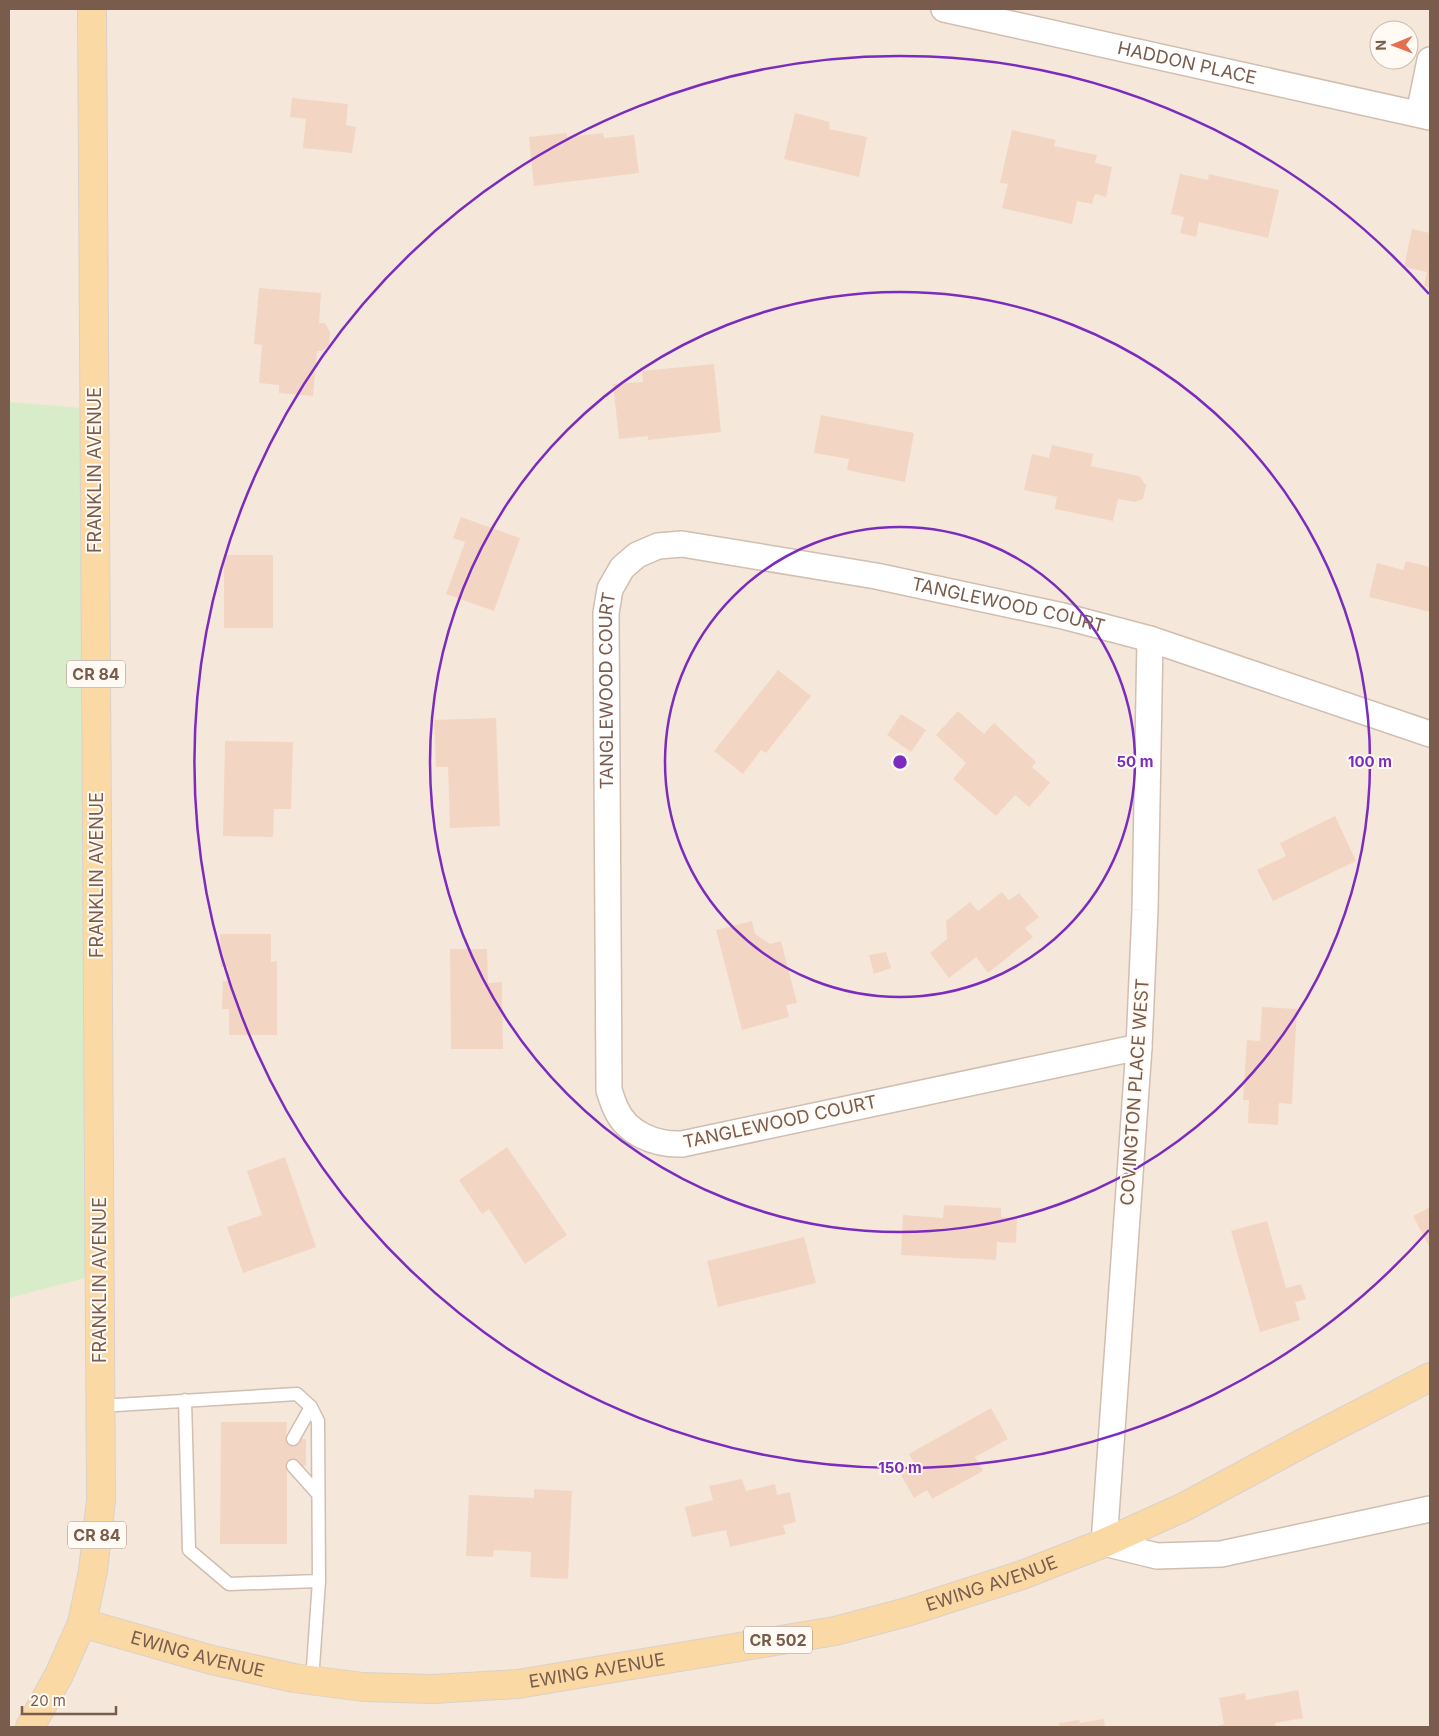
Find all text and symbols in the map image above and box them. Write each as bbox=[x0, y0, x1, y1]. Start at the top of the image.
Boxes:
north arrow bbox=[1369, 20, 1419, 70]
street label: HADDON PLACE bbox=[1116, 37, 1259, 88]
text: N bbox=[1372, 40, 1389, 51]
street label: FRANKLIN AVENUE bbox=[84, 387, 105, 553]
street label: TANGLEWOOD COURT bbox=[910, 573, 1107, 637]
street label: TANGLEWOOD COURT bbox=[595, 590, 619, 789]
road number: CR 84 bbox=[67, 661, 125, 688]
text: 50 m bbox=[1117, 752, 1153, 771]
text: 100 m bbox=[1348, 752, 1392, 771]
centre of rings bbox=[891, 753, 909, 771]
street label: FRANKLIN AVENUE bbox=[86, 792, 107, 958]
street label: COVINGTON PLACE WEST bbox=[1116, 978, 1153, 1206]
street label: TANGLEWOOD COURT bbox=[681, 1091, 879, 1152]
street label: FRANKLIN AVENUE bbox=[89, 1197, 110, 1363]
text: 150 m bbox=[878, 1458, 922, 1477]
road number: CR 84 bbox=[68, 1522, 126, 1548]
street label: EWING AVENUE bbox=[923, 1551, 1060, 1615]
street label: EWING AVENUE bbox=[128, 1626, 267, 1681]
road number: CR 502 bbox=[744, 1626, 812, 1654]
street label: EWING AVENUE bbox=[527, 1649, 667, 1692]
scale bar bbox=[22, 1684, 116, 1716]
text: 20 m bbox=[30, 1691, 66, 1710]

